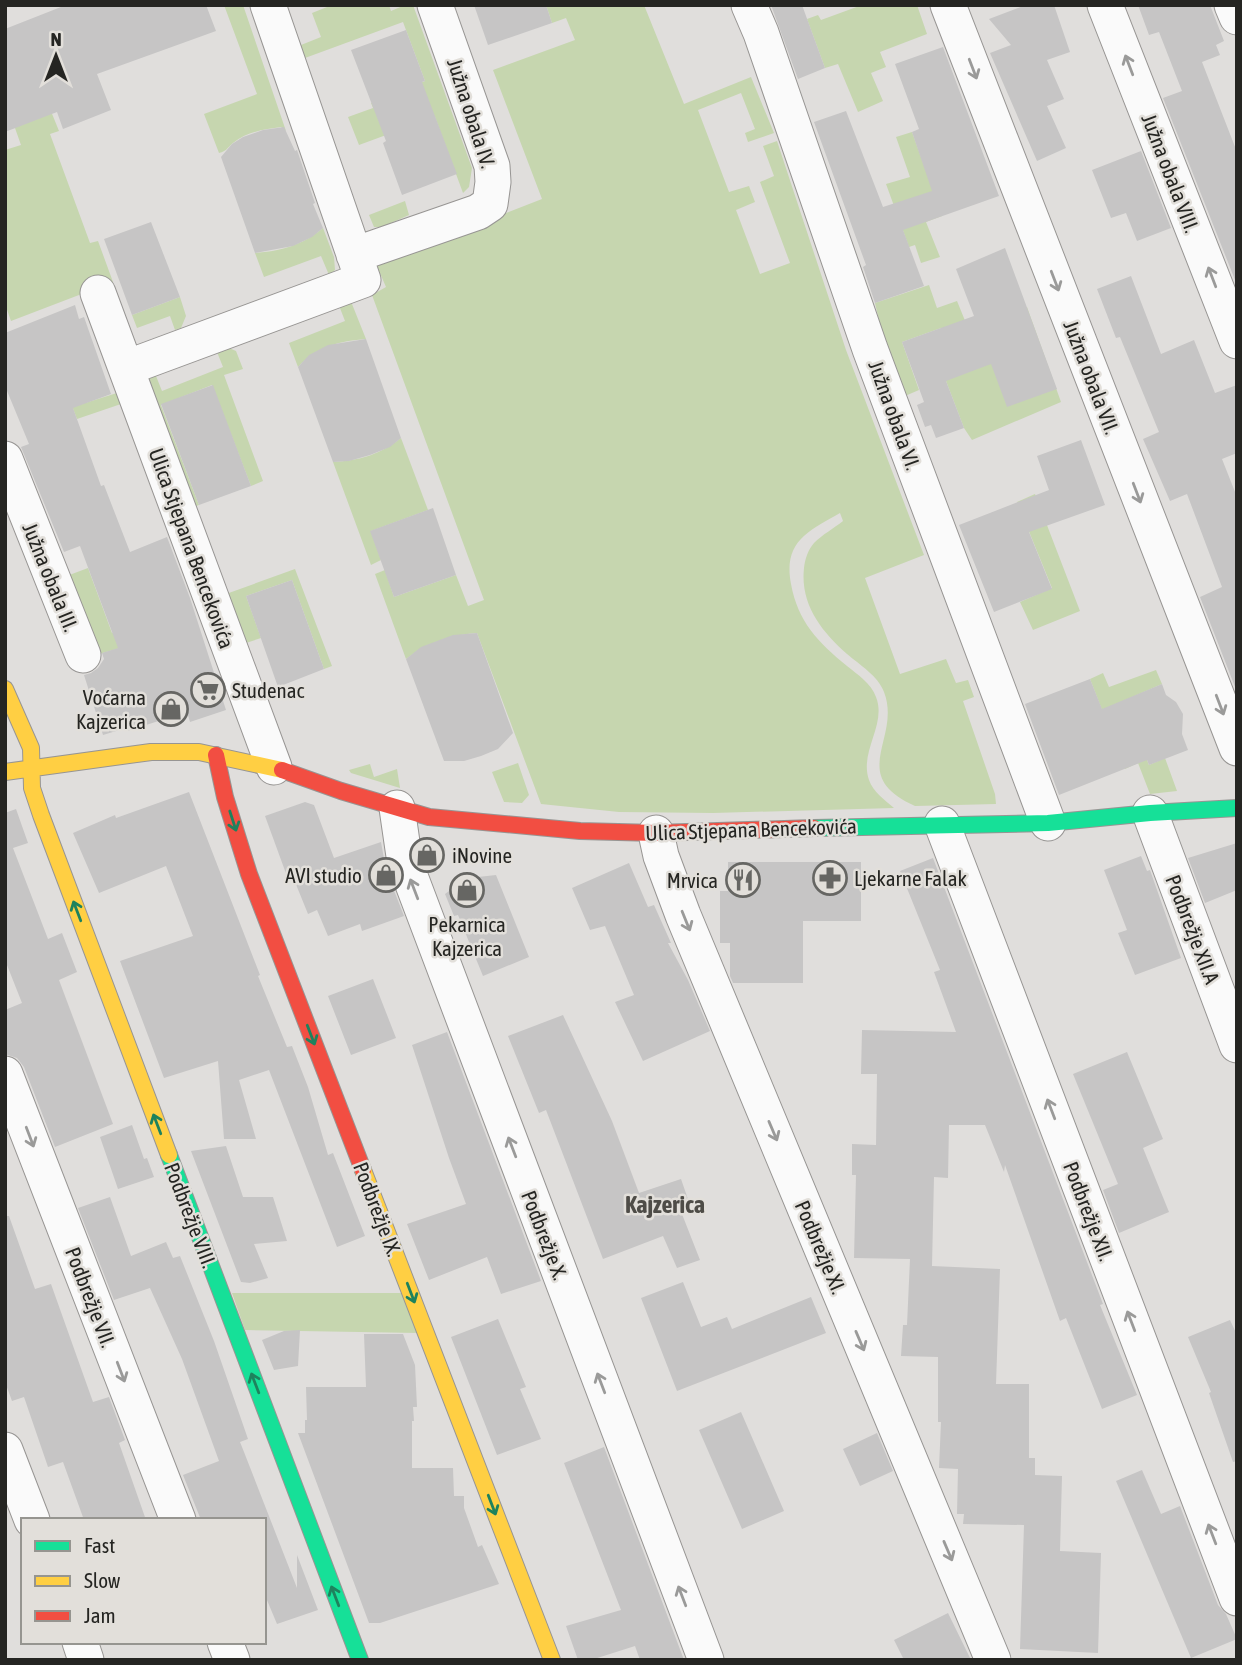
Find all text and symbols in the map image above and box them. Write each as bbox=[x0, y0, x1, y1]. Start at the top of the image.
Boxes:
north arrow bbox=[21, 21, 91, 91]
text: N bbox=[50, 28, 62, 50]
street label: Južna obala IV. bbox=[443, 55, 501, 171]
one-way arrow bbox=[1121, 55, 1134, 77]
one-way arrow bbox=[967, 57, 980, 79]
street label: Južna obala VIII. bbox=[1137, 110, 1205, 236]
one-way arrow bbox=[1204, 267, 1217, 289]
one-way arrow bbox=[1050, 270, 1062, 291]
street label: Južna obala VII. bbox=[1059, 317, 1125, 437]
street label: Južna obala VI. bbox=[864, 357, 926, 473]
street label: Ulica Stjepana Bencekovića bbox=[145, 445, 239, 651]
one-way arrow bbox=[1132, 482, 1145, 503]
street label: Južna obala III. bbox=[18, 519, 84, 635]
supermarket icon: Studenac bbox=[189, 671, 227, 709]
place label: Studenac bbox=[232, 678, 304, 702]
place label: Voćarna Kajzerica bbox=[76, 685, 146, 733]
shop icon: Voćarna Kajzerica bbox=[152, 690, 190, 728]
one-way arrow bbox=[1215, 694, 1227, 715]
one-way arrow bbox=[227, 810, 240, 832]
street label: Ulica Stjepana Bencekovića bbox=[645, 813, 857, 845]
shop icon: iNovine bbox=[408, 836, 446, 874]
place label: iNovine bbox=[452, 843, 512, 867]
shop icon: AVI studio bbox=[367, 856, 405, 894]
pharmacy icon: Ljekarne Falak bbox=[811, 859, 849, 897]
restaurant icon: Mrvica bbox=[724, 861, 762, 899]
place label: AVI studio bbox=[285, 863, 362, 887]
place label: Ljekarne Falak bbox=[854, 866, 967, 890]
place label: Mrvica bbox=[667, 868, 718, 892]
shop icon: Pekarnica Kajzerica bbox=[448, 871, 486, 909]
street label: Podbrežje XII.A bbox=[1161, 871, 1225, 987]
one-way arrow bbox=[407, 878, 420, 900]
one-way arrow bbox=[70, 901, 83, 923]
one-way arrow bbox=[680, 909, 693, 931]
place label: Pekarnica Kajzerica bbox=[428, 912, 506, 960]
one-way arrow bbox=[306, 1023, 319, 1045]
one-way arrow bbox=[1043, 1098, 1056, 1120]
one-way arrow bbox=[150, 1114, 163, 1136]
one-way arrow bbox=[767, 1119, 780, 1141]
one-way arrow bbox=[24, 1126, 37, 1148]
one-way arrow bbox=[505, 1137, 518, 1159]
street label: Podbrežje XII. bbox=[1059, 1158, 1119, 1264]
street label: Podbrežje VIII. bbox=[160, 1159, 222, 1271]
street label: Podbrežje IX. bbox=[349, 1159, 407, 1259]
street label: Podbrežje X. bbox=[517, 1187, 573, 1283]
district label: Kajzerica bbox=[625, 1191, 705, 1218]
street label: Podbrežje XI. bbox=[791, 1197, 851, 1297]
street label: Podbrežje VII. bbox=[61, 1244, 121, 1350]
one-way arrow bbox=[405, 1281, 418, 1303]
one-way arrow bbox=[1124, 1311, 1137, 1333]
one-way arrow bbox=[854, 1330, 867, 1351]
one-way arrow bbox=[115, 1361, 128, 1383]
one-way arrow bbox=[247, 1373, 260, 1395]
one-way arrow bbox=[594, 1373, 607, 1395]
one-way arrow bbox=[487, 1494, 500, 1516]
legend bbox=[21, 1518, 266, 1644]
one-way arrow bbox=[1205, 1524, 1218, 1546]
text: Fast bbox=[84, 1533, 115, 1557]
one-way arrow bbox=[942, 1540, 955, 1561]
text: Slow bbox=[84, 1568, 121, 1592]
one-way arrow bbox=[675, 1585, 687, 1607]
one-way arrow bbox=[328, 1586, 341, 1607]
text: Jam bbox=[84, 1603, 116, 1627]

